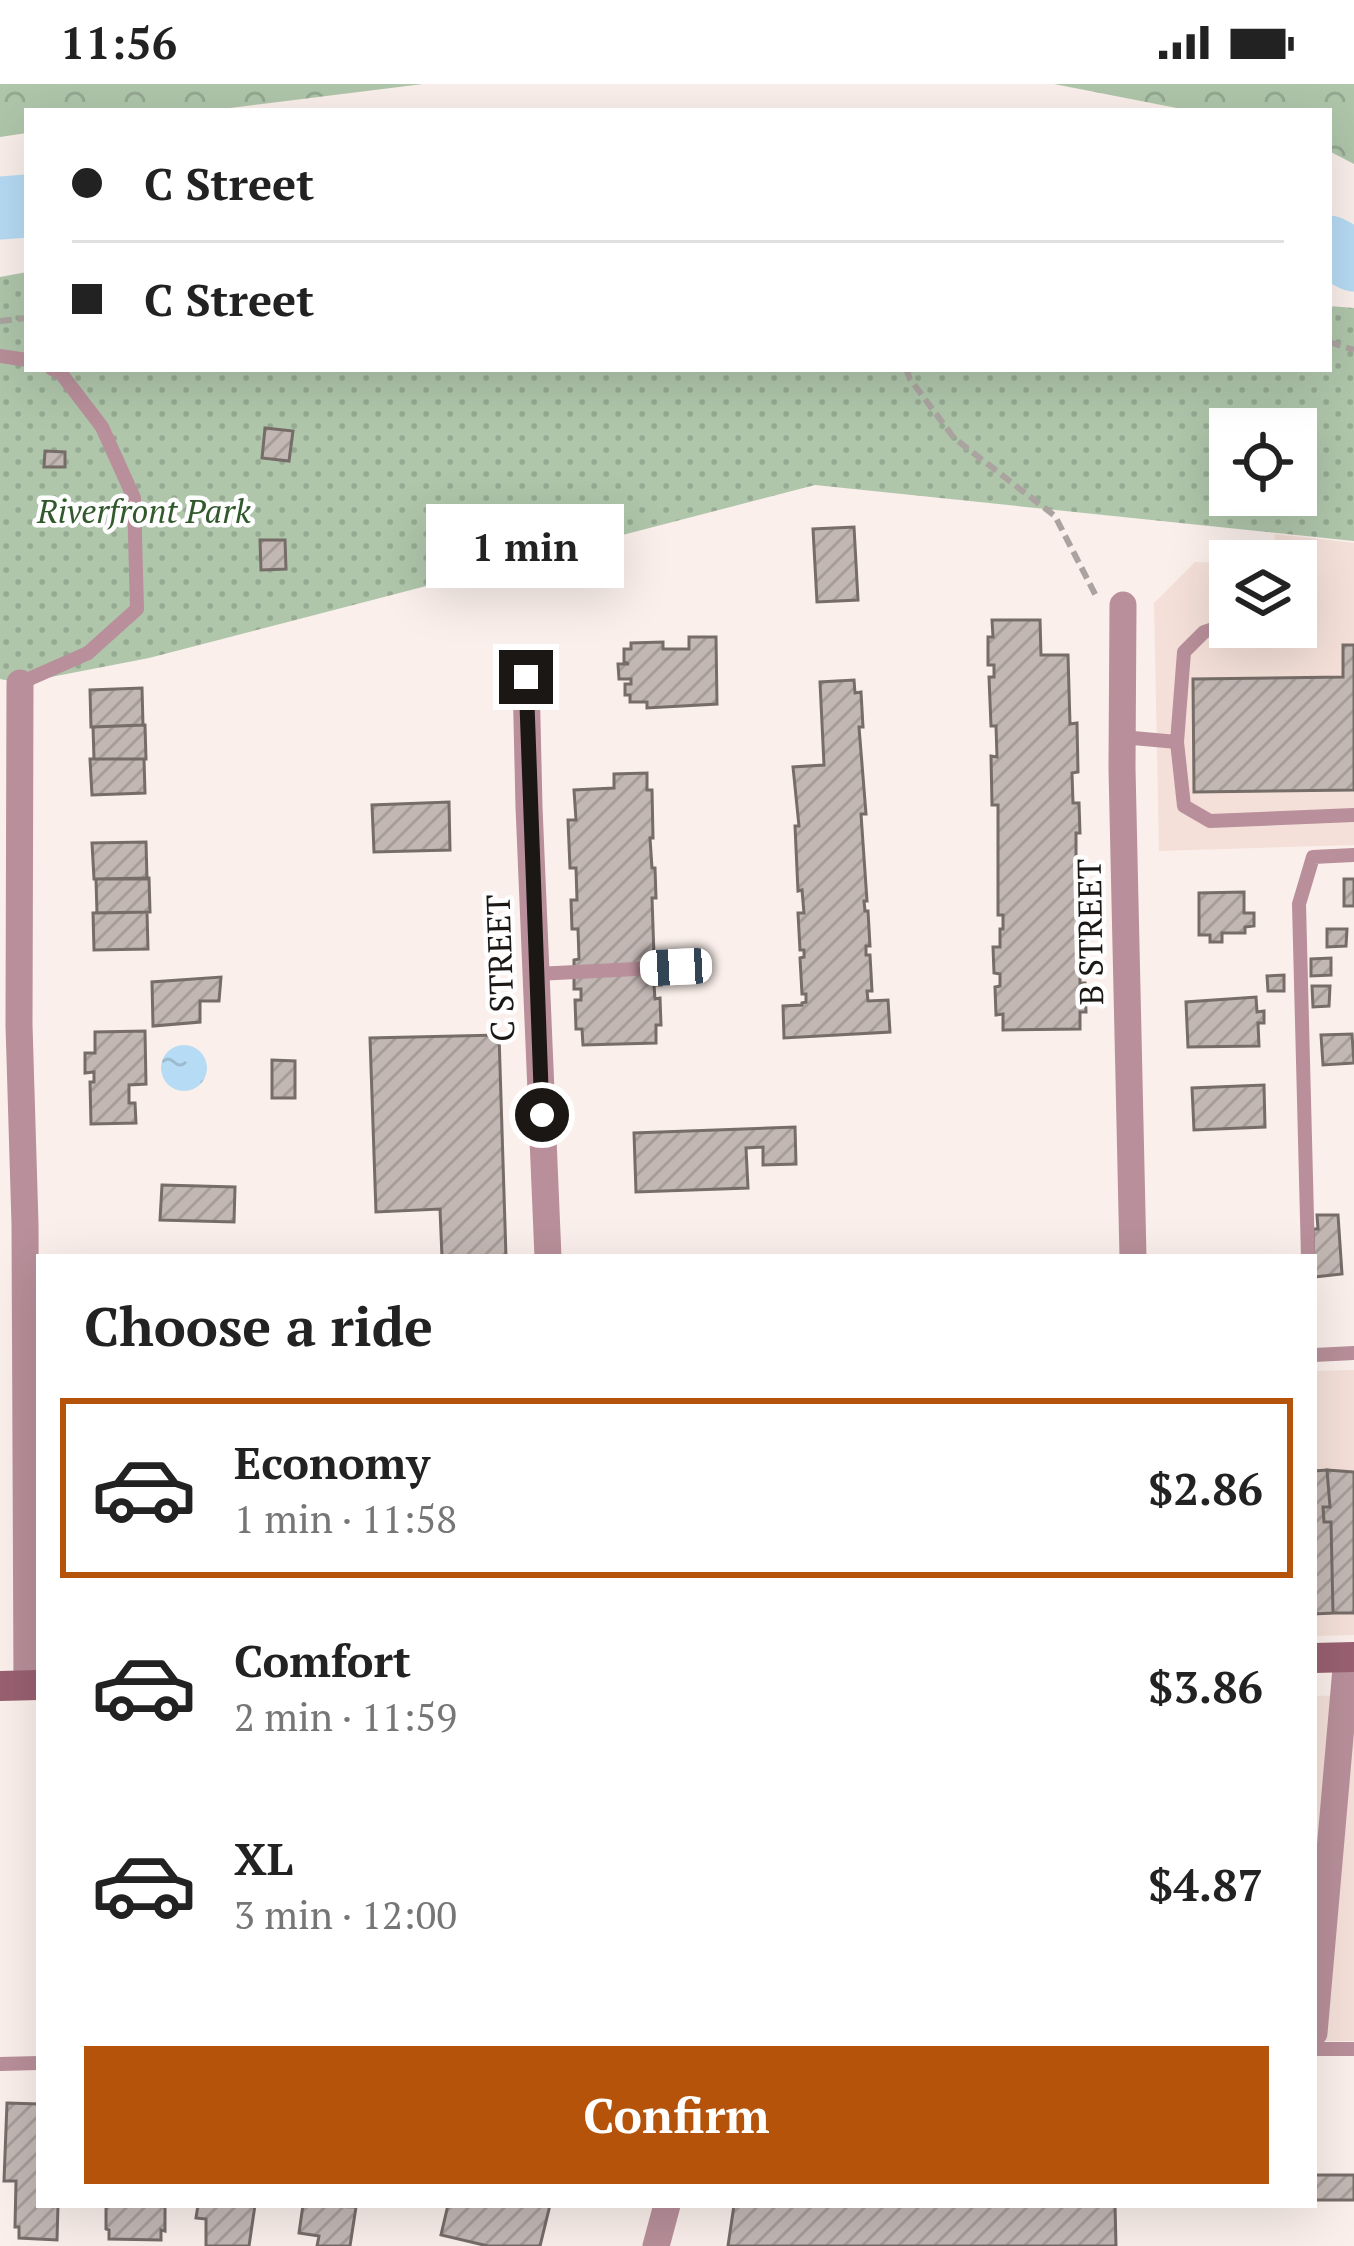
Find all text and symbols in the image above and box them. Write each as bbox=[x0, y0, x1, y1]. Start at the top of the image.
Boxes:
text: 11:56 bbox=[60, 12, 177, 72]
text: C Street bbox=[144, 153, 314, 213]
text: C Street bbox=[144, 269, 314, 329]
map controls bbox=[1209, 408, 1317, 648]
button: locate bbox=[1209, 408, 1317, 516]
park label: Riverfront Park bbox=[36, 489, 251, 532]
callout: 1 min bbox=[427, 503, 625, 587]
text: 1 min bbox=[472, 520, 578, 572]
button: layers bbox=[1209, 540, 1317, 648]
route end bbox=[499, 650, 553, 704]
street label: B STREET bbox=[1067, 858, 1112, 1006]
street label: C STREET bbox=[475, 894, 524, 1042]
car bbox=[639, 947, 713, 987]
route start bbox=[515, 1088, 569, 1142]
text: Choose a ride bbox=[84, 1290, 433, 1361]
text: Economy bbox=[234, 1432, 430, 1492]
icon: car bbox=[90, 1434, 198, 1542]
text: $2.86 bbox=[1148, 1458, 1263, 1518]
text: 1 min · 11:58 bbox=[234, 1492, 457, 1544]
text: Comfort bbox=[234, 1630, 411, 1690]
icon: car bbox=[90, 1632, 198, 1740]
text: $3.86 bbox=[1148, 1656, 1263, 1716]
text: 2 min · 11:59 bbox=[234, 1690, 457, 1742]
text: XL bbox=[234, 1828, 293, 1888]
icon: car bbox=[90, 1830, 198, 1938]
text: $4.87 bbox=[1148, 1854, 1263, 1914]
text: 3 min · 12:00 bbox=[234, 1888, 457, 1940]
button: Confirm bbox=[84, 2046, 1269, 2184]

